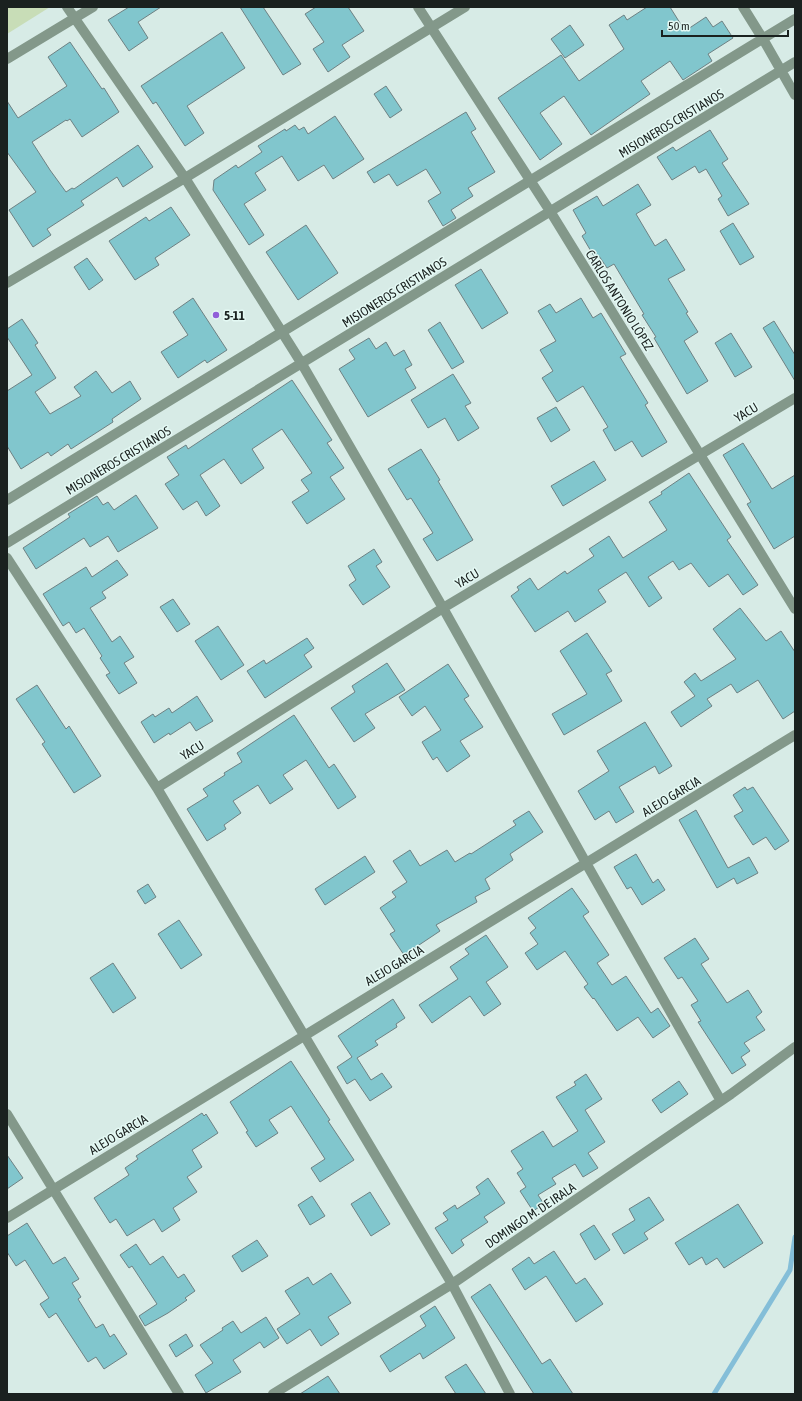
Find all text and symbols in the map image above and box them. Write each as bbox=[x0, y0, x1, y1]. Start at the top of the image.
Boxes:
scale bar bbox=[662, 12, 788, 38]
text: 50 m bbox=[668, 19, 690, 33]
street label: MISIONEROS CRISTIANOS bbox=[616, 86, 727, 161]
street label: CARLOS ANTONIO LÓPEZ bbox=[583, 247, 657, 353]
street label: MISIONEROS CRISTIANOS bbox=[339, 254, 450, 331]
place label: 5-11 bbox=[224, 308, 245, 323]
marker: 5-11 bbox=[211, 310, 221, 320]
street label: YACU bbox=[732, 400, 761, 425]
street label: MISIONEROS CRISTIANOS bbox=[63, 423, 174, 498]
street label: YACU bbox=[453, 566, 482, 591]
street label: YACU bbox=[178, 737, 207, 763]
street label: ALEJO GARCIA bbox=[639, 773, 704, 820]
street label: ALEJO GARCIA bbox=[362, 942, 427, 989]
street label: ALEJO GARCIA bbox=[86, 1111, 151, 1158]
street label: DOMINGO M. DE IRALA bbox=[482, 1179, 579, 1251]

